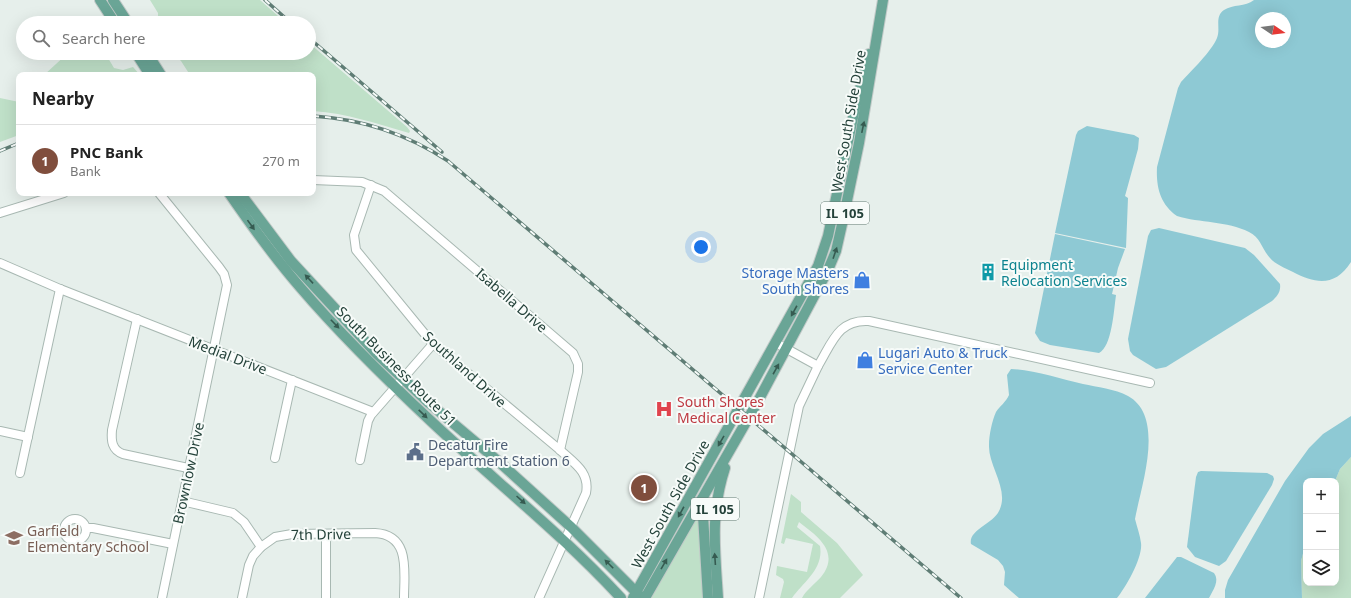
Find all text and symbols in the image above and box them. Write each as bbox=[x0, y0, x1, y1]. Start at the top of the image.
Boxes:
north arrow bbox=[1255, 12, 1291, 48]
search box bbox=[16, 16, 316, 60]
icon: search bbox=[30, 27, 52, 49]
text: Search here bbox=[62, 28, 145, 48]
street label: West South Side Drive bbox=[826, 48, 870, 194]
text: Nearby bbox=[32, 87, 94, 110]
one-way arrow bbox=[860, 120, 866, 133]
text: PNC Bank bbox=[70, 142, 143, 162]
text: 1 bbox=[41, 152, 49, 170]
text: 270 m bbox=[262, 152, 300, 170]
text: Bank bbox=[70, 162, 101, 180]
road number: IL 105 bbox=[821, 202, 869, 224]
one-way arrow bbox=[247, 219, 256, 230]
your location bbox=[691, 237, 711, 257]
one-way arrow bbox=[832, 247, 838, 259]
place label: Equipment Relocation Services bbox=[1001, 255, 1127, 290]
building icon: Equipment Relocation Services bbox=[978, 262, 998, 282]
place label: Storage Masters South Shores bbox=[742, 263, 849, 298]
street label: Isabella Drive bbox=[472, 264, 552, 336]
shop icon: Storage Masters South Shores bbox=[852, 270, 872, 290]
one-way arrow bbox=[304, 274, 314, 284]
street label: South Business Route 51 bbox=[333, 302, 461, 430]
one-way arrow bbox=[791, 305, 798, 317]
one-way arrow bbox=[330, 319, 339, 329]
street label: Southland Drive bbox=[419, 327, 511, 411]
street label: Medial Drive bbox=[186, 331, 270, 379]
place label: Lugari Auto & Truck Service Center bbox=[878, 343, 1008, 378]
shop icon: Lugari Auto & Truck Service Center bbox=[855, 350, 875, 370]
one-way arrow bbox=[772, 363, 779, 375]
place label: South Shores Medical Center bbox=[677, 392, 776, 427]
hospital icon: South Shores Medical Center bbox=[654, 399, 674, 419]
one-way arrow bbox=[418, 409, 429, 418]
street label: Brownlow Drive bbox=[168, 420, 208, 526]
place label: Decatur Fire Department Station 6 bbox=[428, 435, 570, 470]
one-way arrow bbox=[717, 435, 724, 447]
street label: West South Side Drive bbox=[627, 436, 713, 572]
public building icon: Decatur Fire Department Station 6 bbox=[405, 442, 425, 462]
pin: 1 bbox=[631, 473, 657, 503]
map controls bbox=[1303, 478, 1339, 586]
button: + bbox=[1303, 478, 1339, 514]
one-way arrow bbox=[515, 496, 526, 505]
road number: IL 105 bbox=[691, 498, 739, 520]
one-way arrow bbox=[678, 506, 685, 517]
button: − bbox=[1303, 514, 1339, 550]
place label: Garfield Elementary School bbox=[27, 521, 149, 556]
street label: 7th Drive bbox=[291, 524, 351, 544]
school or university icon: Garfield Elementary School bbox=[4, 528, 24, 548]
button: layers bbox=[1303, 550, 1339, 586]
one-way arrow bbox=[712, 553, 719, 565]
one-way arrow bbox=[660, 558, 667, 570]
one-way arrow bbox=[604, 559, 613, 569]

